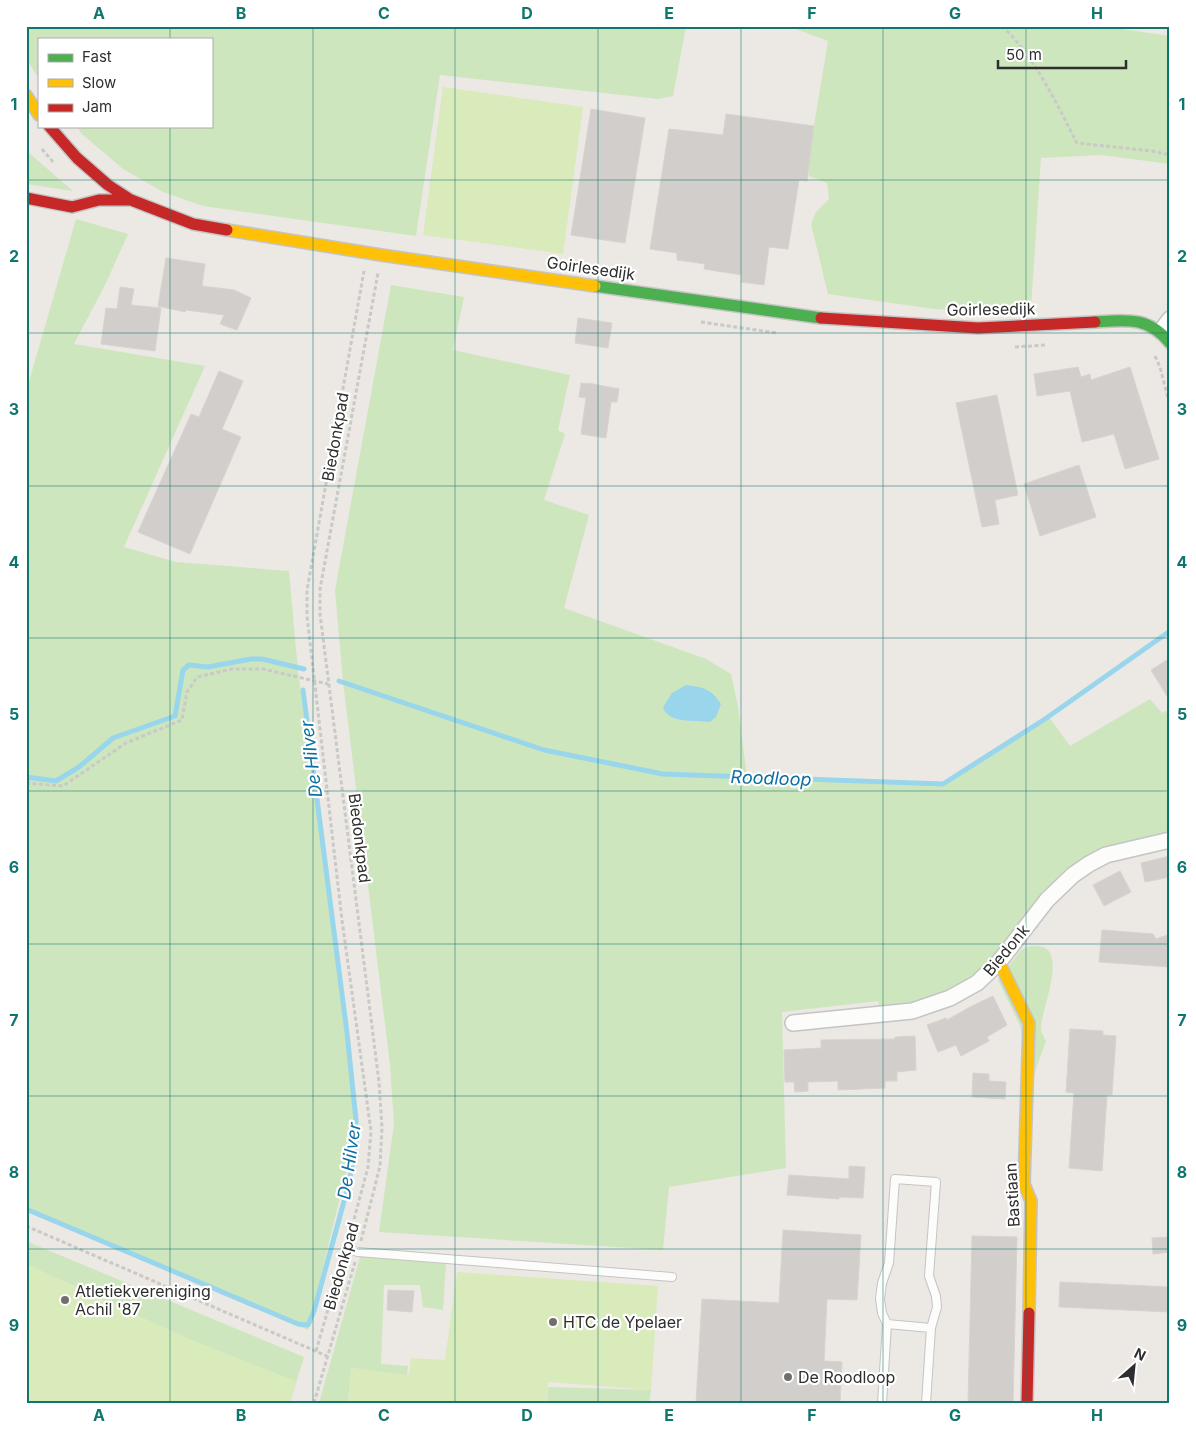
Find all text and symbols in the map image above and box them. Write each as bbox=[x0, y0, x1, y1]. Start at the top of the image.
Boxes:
text: A bbox=[93, 3, 105, 23]
text: B bbox=[236, 3, 246, 23]
text: C bbox=[378, 3, 390, 23]
text: D bbox=[521, 3, 533, 23]
text: E bbox=[664, 3, 674, 23]
text: F bbox=[807, 3, 817, 23]
text: G bbox=[949, 3, 961, 23]
text: H bbox=[1091, 3, 1103, 23]
legend bbox=[38, 38, 212, 128]
scale bar bbox=[998, 38, 1126, 70]
text: 50 m bbox=[1006, 45, 1042, 64]
text: Fast bbox=[82, 47, 112, 66]
text: Slow bbox=[82, 73, 116, 92]
text: 1 bbox=[11, 94, 17, 114]
text: 1 bbox=[1179, 94, 1185, 114]
text: Jam bbox=[82, 97, 112, 116]
text: 2 bbox=[9, 246, 19, 266]
text: 2 bbox=[1177, 246, 1187, 266]
street label: Goirlesedijk bbox=[546, 252, 637, 284]
street label: Goirlesedijk bbox=[946, 298, 1036, 320]
street label: Biedonkpad bbox=[317, 391, 353, 483]
text: 3 bbox=[9, 399, 19, 419]
text: 3 bbox=[1177, 399, 1187, 419]
text: 4 bbox=[9, 552, 20, 572]
text: 4 bbox=[1177, 552, 1188, 572]
text: 5 bbox=[9, 704, 19, 724]
text: 5 bbox=[1177, 704, 1187, 724]
water label: De Hilver bbox=[296, 718, 326, 799]
water label: Roodloop bbox=[730, 766, 812, 790]
street label: Biedonkpad bbox=[345, 792, 375, 884]
text: 6 bbox=[9, 857, 19, 877]
text: 6 bbox=[1177, 857, 1187, 877]
street label: Biedonk bbox=[979, 920, 1034, 980]
text: 7 bbox=[9, 1010, 19, 1030]
text: 7 bbox=[1177, 1010, 1187, 1030]
water label: De Hilver bbox=[333, 1120, 365, 1201]
text: 8 bbox=[9, 1162, 19, 1182]
street label: Bastiaan bbox=[1000, 1162, 1024, 1228]
text: 8 bbox=[1177, 1162, 1187, 1182]
street label: Biedonkpad bbox=[319, 1220, 363, 1312]
place label: Atletiekvereniging Achil '87 bbox=[75, 1281, 211, 1319]
marker: Atletiekvereniging Achil '87 bbox=[59, 1294, 71, 1306]
place label: HTC de Ypelaer bbox=[563, 1312, 682, 1332]
text: 9 bbox=[9, 1315, 19, 1335]
text: 9 bbox=[1177, 1315, 1187, 1335]
marker: HTC de Ypelaer bbox=[547, 1316, 559, 1328]
north arrow bbox=[1108, 1342, 1158, 1392]
text: N bbox=[1132, 1344, 1149, 1364]
place label: De Roodloop bbox=[798, 1367, 895, 1387]
marker: De Roodloop bbox=[782, 1371, 794, 1383]
text: A bbox=[93, 1405, 105, 1425]
text: B bbox=[236, 1405, 246, 1425]
text: C bbox=[378, 1405, 390, 1425]
text: D bbox=[521, 1405, 533, 1425]
text: E bbox=[664, 1405, 674, 1425]
text: F bbox=[807, 1405, 817, 1425]
text: G bbox=[949, 1405, 961, 1425]
text: H bbox=[1091, 1405, 1103, 1425]

